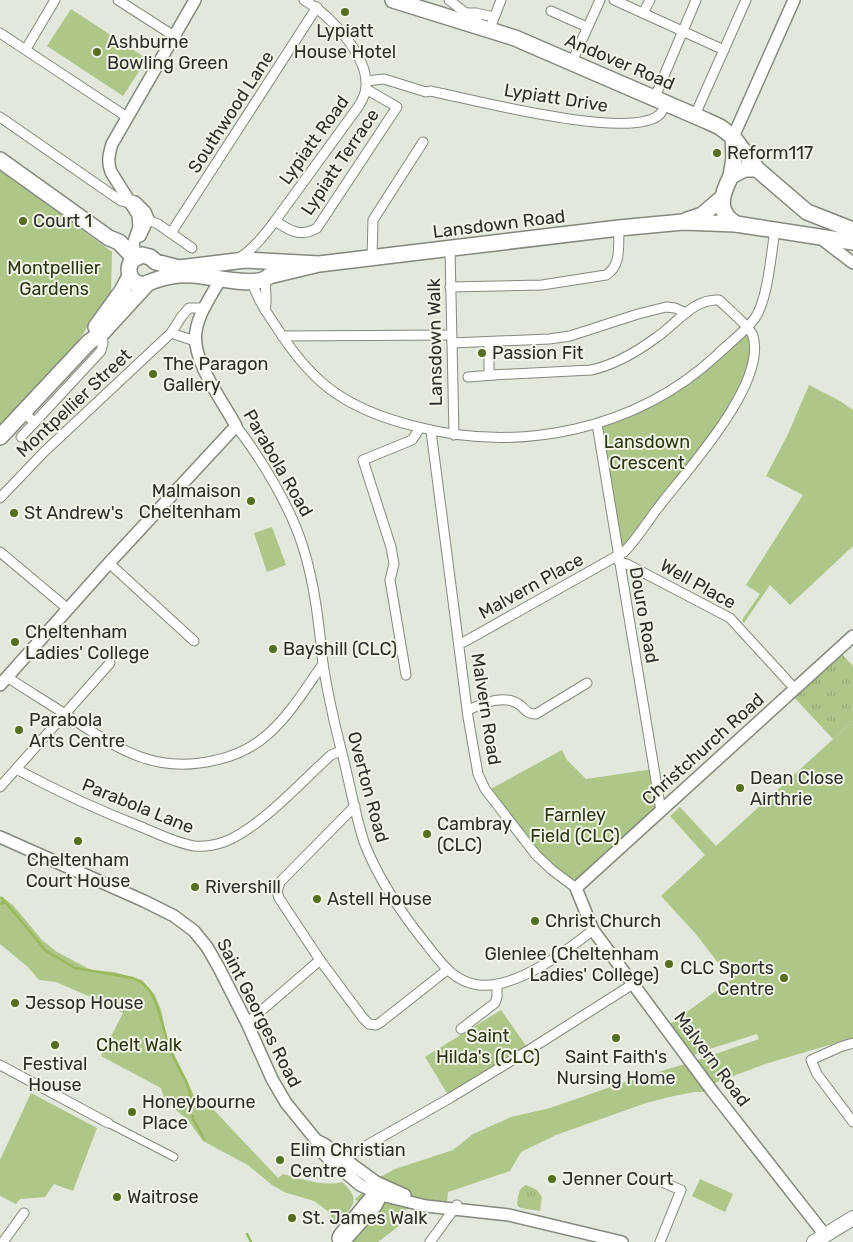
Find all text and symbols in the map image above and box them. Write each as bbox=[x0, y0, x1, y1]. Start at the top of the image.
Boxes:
marker: Lypiatt House Hotel bbox=[339, 6, 351, 18]
place label: Lypiatt House Hotel bbox=[294, 20, 396, 63]
street label: Andover Road bbox=[562, 29, 678, 95]
place label: Ashburne Bowling Green bbox=[107, 31, 228, 74]
marker: Ashburne Bowling Green bbox=[91, 46, 103, 58]
street label: Southwood Lane bbox=[183, 47, 279, 177]
street label: Lypiatt Drive bbox=[502, 79, 610, 117]
street label: Lypiatt Road bbox=[274, 91, 354, 189]
street label: Lypiatt Terrace bbox=[296, 105, 384, 219]
place label: Reform117 bbox=[727, 142, 813, 164]
marker: Reform117 bbox=[711, 147, 723, 159]
street label: Lansdown Road bbox=[431, 205, 567, 243]
place label: Court 1 bbox=[33, 210, 92, 232]
marker: Court 1 bbox=[17, 215, 29, 227]
park label: Montpellier Gardens bbox=[7, 257, 101, 300]
street label: Lansdown Walk bbox=[423, 277, 447, 406]
place label: Passion Fit bbox=[492, 342, 584, 364]
street label: Montpellier Street bbox=[12, 344, 136, 462]
marker: Passion Fit bbox=[476, 347, 488, 359]
place label: The Paragon Gallery bbox=[163, 353, 268, 396]
marker: The Paragon Gallery bbox=[147, 368, 159, 380]
street label: Parabola Road bbox=[238, 405, 318, 521]
park label: Lansdown Crescent bbox=[604, 431, 690, 474]
place label: Malmaison Cheltenham bbox=[139, 480, 241, 523]
marker: Malmaison Cheltenham bbox=[245, 495, 257, 507]
place label: St Andrew's bbox=[24, 502, 124, 524]
marker: St Andrew's bbox=[8, 507, 20, 519]
street label: Malvern Place bbox=[475, 548, 587, 624]
street label: Well Place bbox=[656, 554, 740, 614]
street label: Douro Road bbox=[625, 565, 663, 665]
place label: Cheltenham Ladies' College bbox=[25, 621, 149, 664]
marker: Cheltenham Ladies' College bbox=[9, 636, 21, 648]
place label: Bayshill (CLC) bbox=[283, 638, 397, 660]
marker: Bayshill (CLC) bbox=[267, 643, 279, 655]
street label: Malvern Road bbox=[466, 651, 506, 767]
street label: Christchurch Road bbox=[637, 688, 769, 810]
place label: Parabola Arts Centre bbox=[29, 709, 125, 752]
marker: Parabola Arts Centre bbox=[13, 724, 25, 736]
street label: Overton Road bbox=[343, 729, 393, 845]
place label: Dean Close Airthrie bbox=[750, 767, 844, 810]
street label: Parabola Lane bbox=[79, 774, 197, 838]
marker: Dean Close Airthrie bbox=[734, 782, 746, 794]
park label: Farnley Field (CLC) bbox=[530, 804, 620, 847]
place label: Cambray (CLC) bbox=[437, 813, 512, 856]
marker: Cambray (CLC) bbox=[421, 828, 433, 840]
marker: Cheltenham Court House bbox=[72, 835, 84, 847]
place label: Cheltenham Court House bbox=[26, 849, 130, 892]
place label: Rivershill bbox=[205, 876, 281, 898]
marker: Rivershill bbox=[189, 881, 201, 893]
place label: Astell House bbox=[327, 888, 432, 910]
marker: Astell House bbox=[311, 893, 323, 905]
place label: Christ Church bbox=[545, 910, 661, 932]
marker: Christ Church bbox=[529, 915, 541, 927]
street label: Saint Georges Road bbox=[212, 935, 306, 1091]
place label: Glenlee (Cheltenham Ladies' College) bbox=[485, 943, 659, 986]
place label: CLC Sports Centre bbox=[680, 957, 774, 1000]
marker: Glenlee (Cheltenham Ladies' College) bbox=[663, 958, 675, 970]
marker: CLC Sports Centre bbox=[778, 972, 790, 984]
place label: Jessop House bbox=[25, 992, 144, 1014]
marker: Jessop House bbox=[9, 997, 21, 1009]
street label: Malvern Road bbox=[669, 1007, 755, 1111]
park label: Saint Hilda's (CLC) bbox=[436, 1025, 540, 1068]
marker: Saint Faith's Nursing Home bbox=[610, 1032, 622, 1044]
park label: Chelt Walk bbox=[96, 1034, 183, 1056]
marker: Festival House bbox=[49, 1039, 61, 1051]
place label: Saint Faith's Nursing Home bbox=[556, 1046, 676, 1089]
place label: Festival House bbox=[23, 1053, 87, 1096]
place label: Honeybourne Place bbox=[142, 1091, 255, 1134]
marker: Honeybourne Place bbox=[126, 1106, 138, 1118]
place label: Elim Christian Centre bbox=[290, 1139, 406, 1182]
marker: Elim Christian Centre bbox=[274, 1154, 286, 1166]
place label: Jenner Court bbox=[562, 1168, 673, 1190]
marker: Jenner Court bbox=[546, 1173, 558, 1185]
place label: Waitrose bbox=[127, 1186, 199, 1208]
marker: Waitrose bbox=[111, 1191, 123, 1203]
place label: St. James Walk bbox=[302, 1207, 428, 1229]
marker: St. James Walk bbox=[286, 1212, 298, 1224]

